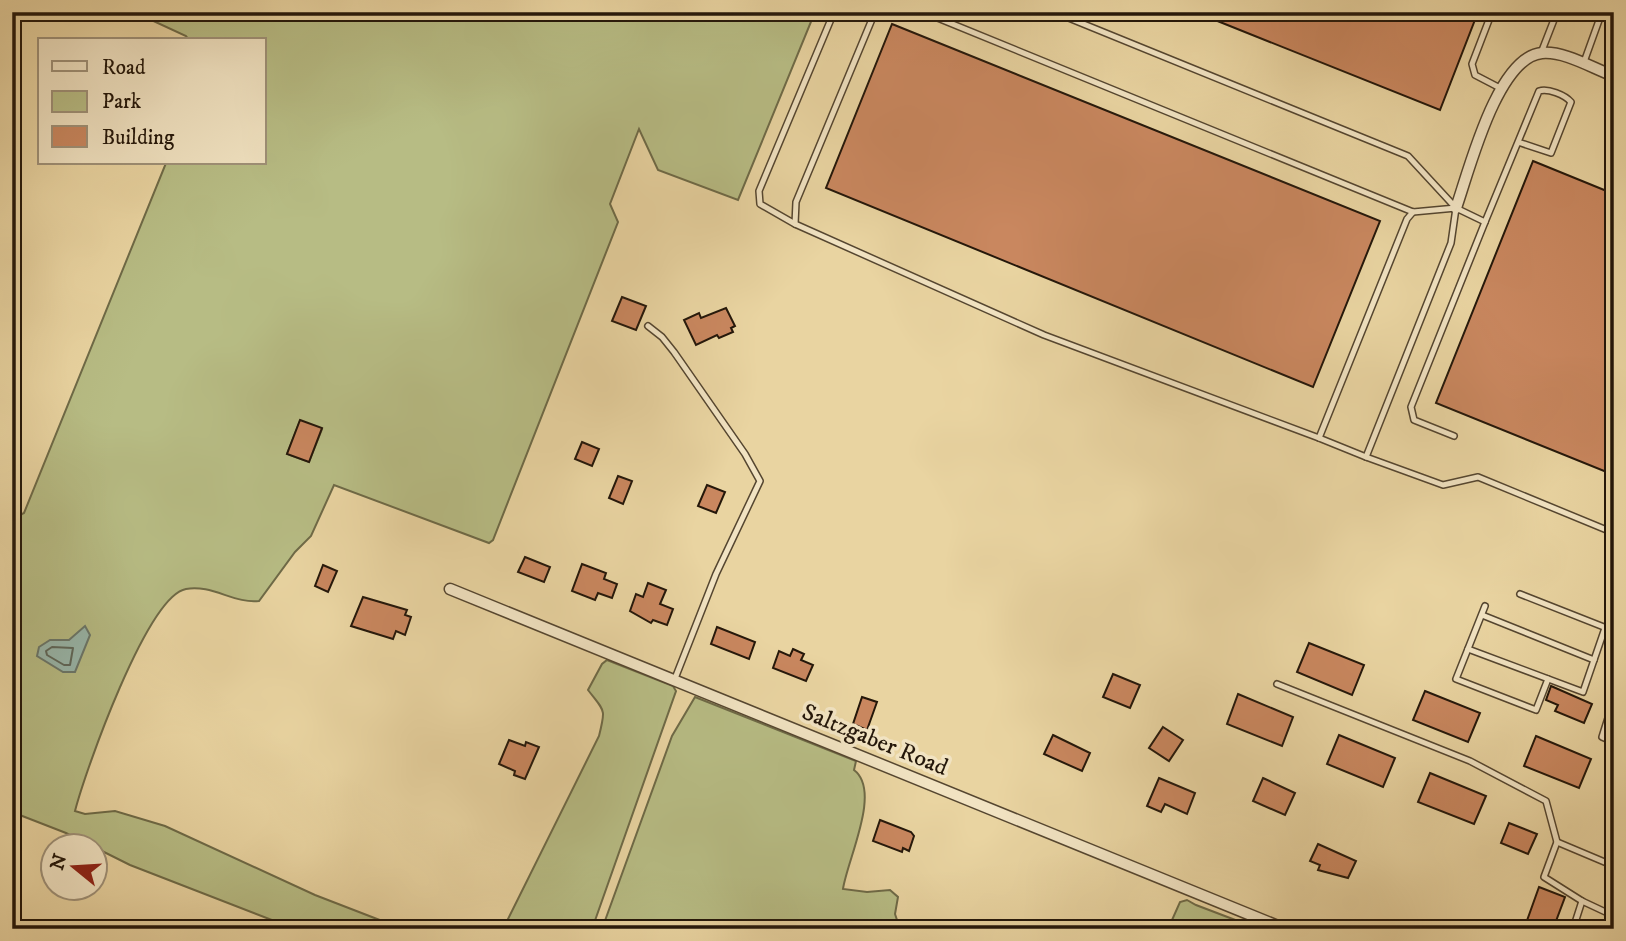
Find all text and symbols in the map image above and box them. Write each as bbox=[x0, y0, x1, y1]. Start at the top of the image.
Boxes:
legend bbox=[38, 38, 266, 164]
text: Road bbox=[102, 55, 146, 81]
text: Park bbox=[102, 89, 142, 115]
text: Building bbox=[102, 125, 175, 151]
street label: Saltzgaber Road bbox=[798, 697, 952, 783]
north arrow bbox=[38, 832, 108, 902]
text: N bbox=[46, 851, 73, 873]

